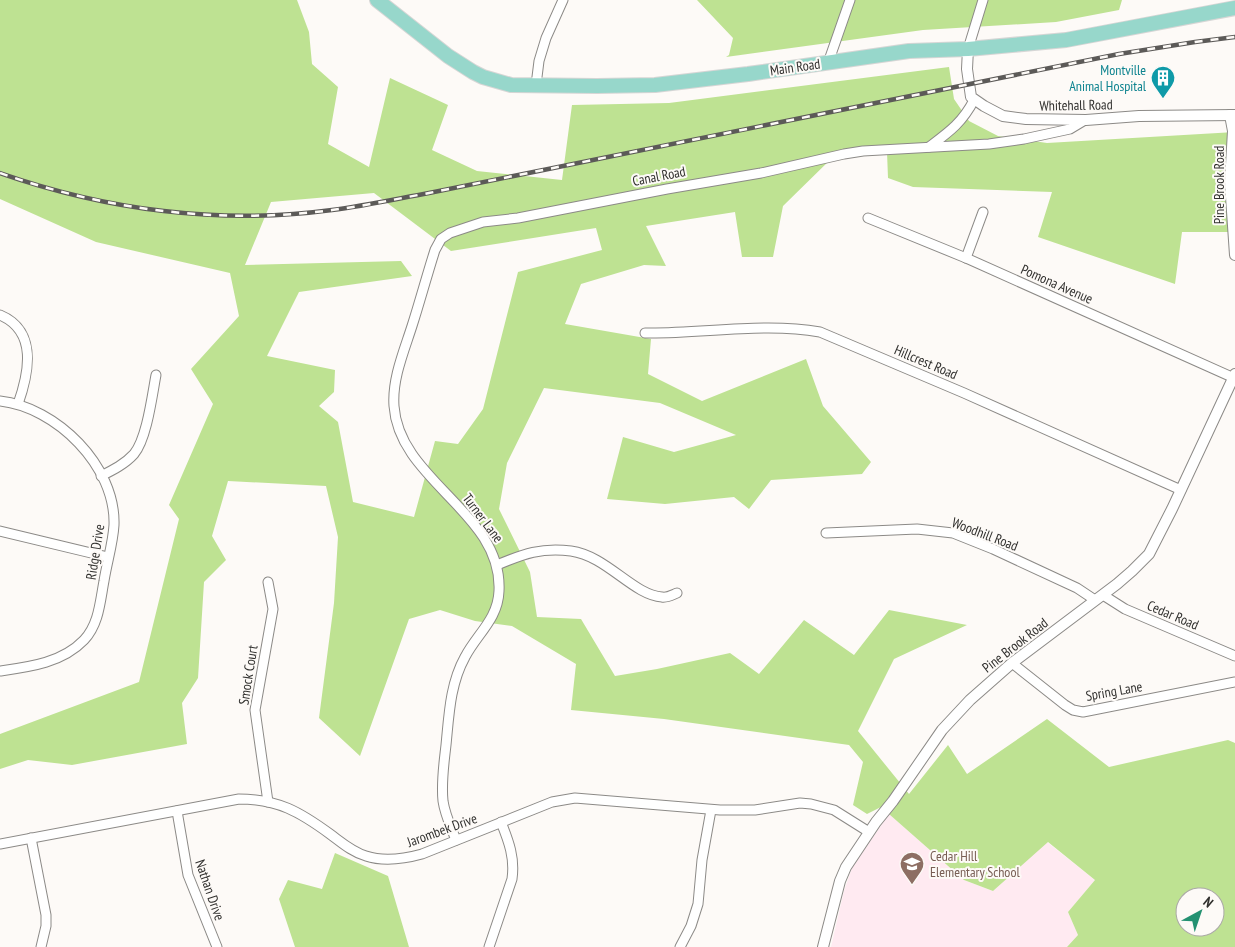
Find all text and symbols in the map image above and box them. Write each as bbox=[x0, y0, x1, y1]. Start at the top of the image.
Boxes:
street label: Main Road bbox=[769, 55, 821, 79]
place label: Montville Animal Hospital bbox=[1069, 61, 1147, 95]
building icon: Montville Animal Hospital bbox=[1150, 65, 1176, 99]
street label: Whitehall Road bbox=[1039, 95, 1113, 115]
street label: Pine Brook Road bbox=[1210, 146, 1228, 224]
street label: Canal Road bbox=[631, 162, 687, 190]
street label: Pomona Avenue bbox=[1018, 260, 1096, 308]
street label: Hillcrest Road bbox=[892, 341, 960, 383]
street label: Turner Lane bbox=[459, 490, 507, 546]
street label: Woodhill Road bbox=[949, 513, 1021, 555]
street label: Ridge Drive bbox=[82, 523, 108, 581]
street label: Cedar Road bbox=[1145, 596, 1201, 634]
street label: Pine Brook Road bbox=[978, 614, 1052, 676]
street label: Smock Court bbox=[234, 644, 262, 706]
street label: Spring Lane bbox=[1084, 677, 1144, 705]
street label: Jarombek Drive bbox=[404, 809, 480, 851]
place label: Cedar Hill Elementary School bbox=[930, 847, 1020, 881]
school or university icon: Cedar Hill Elementary School bbox=[899, 851, 925, 885]
street label: Nathan Drive bbox=[191, 857, 229, 923]
north arrow bbox=[1175, 887, 1225, 937]
text: N bbox=[1200, 893, 1217, 911]

